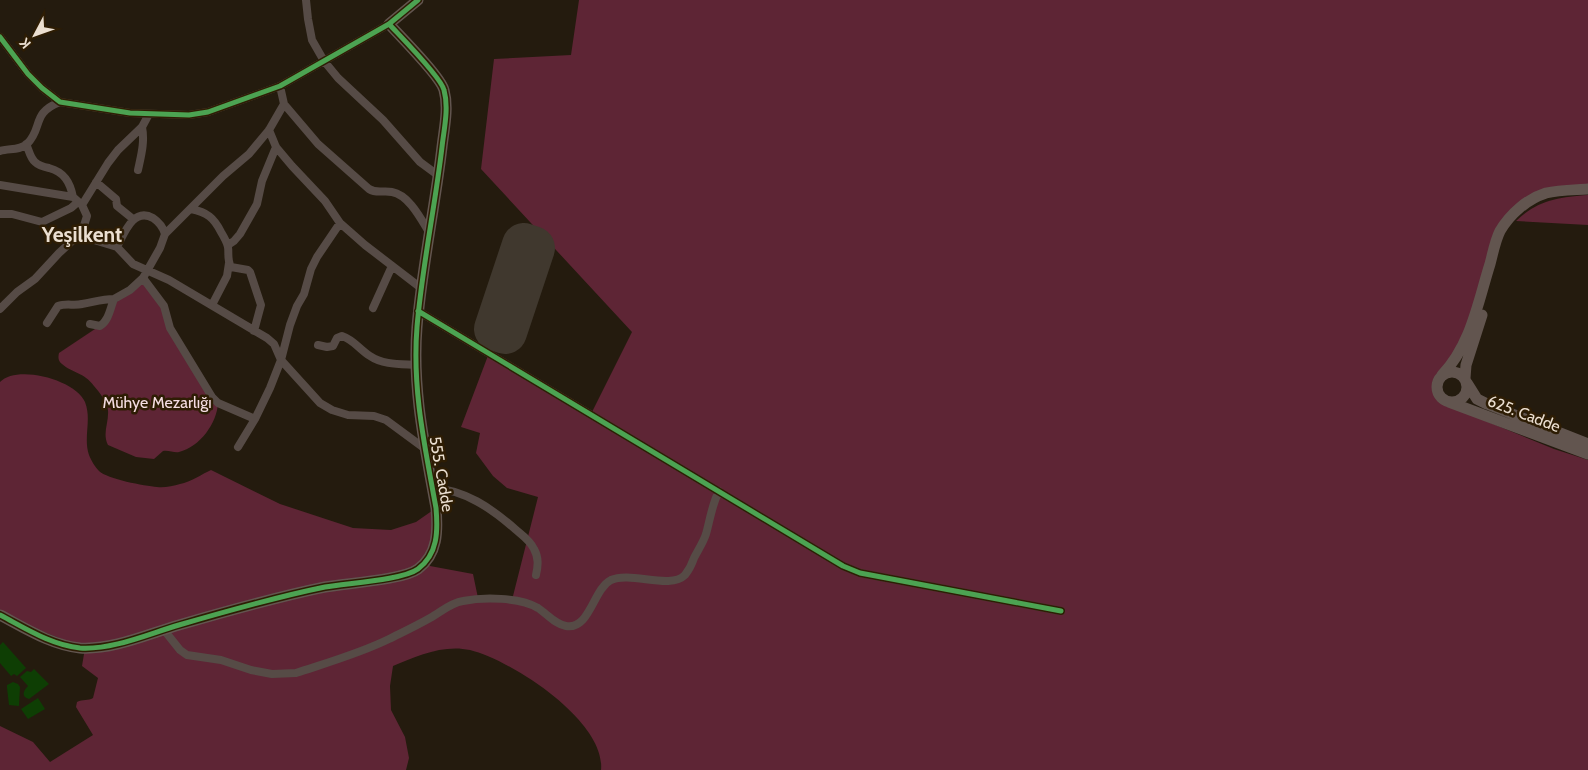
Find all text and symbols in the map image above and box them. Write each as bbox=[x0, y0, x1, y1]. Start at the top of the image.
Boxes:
north arrow bbox=[10, 10, 60, 60]
text: K bbox=[15, 34, 35, 53]
district label: Yeşilkent bbox=[41, 222, 122, 247]
street label: 625. Cadde bbox=[1485, 391, 1563, 436]
park label: Mühye Mezarlığı bbox=[102, 393, 212, 412]
street label: 555. Cadde bbox=[426, 435, 457, 513]

